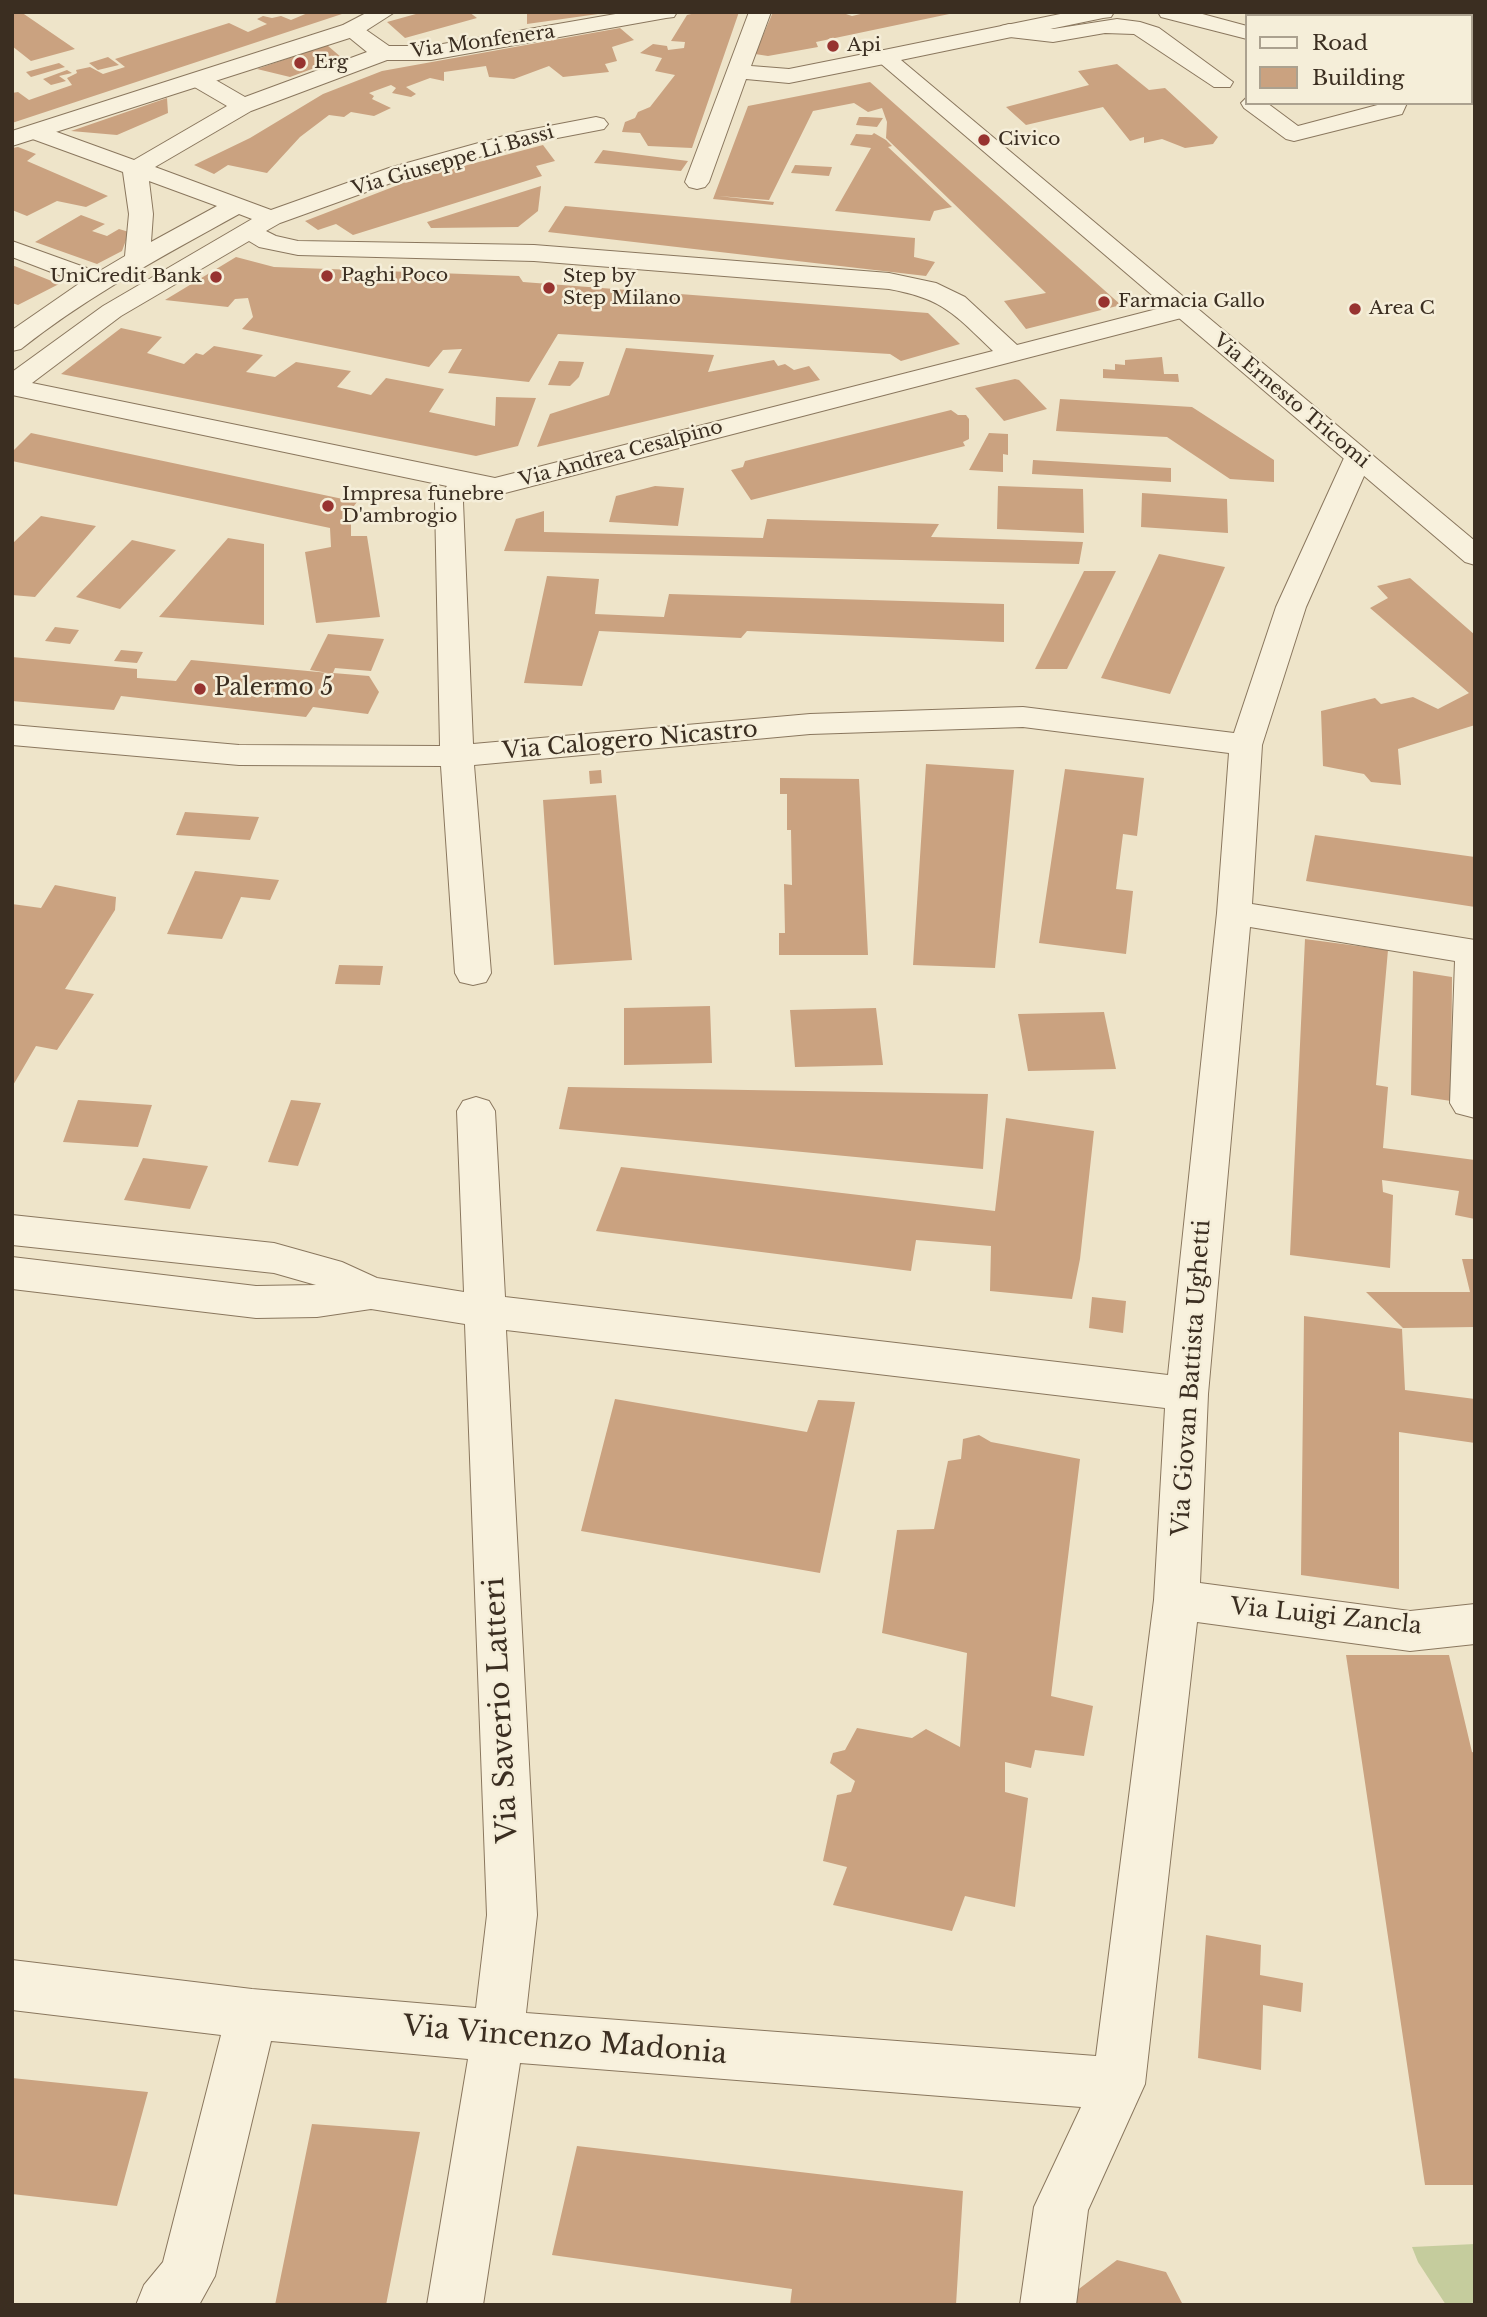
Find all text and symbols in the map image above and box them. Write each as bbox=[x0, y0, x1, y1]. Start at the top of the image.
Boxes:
legend bbox=[1246, 14, 1473, 105]
street label: Via Monfenera bbox=[410, 21, 556, 63]
text: Road bbox=[1312, 30, 1368, 56]
place label: Api bbox=[847, 35, 881, 57]
marker: Api bbox=[825, 38, 841, 54]
place label: Erg bbox=[314, 52, 348, 74]
marker: Erg bbox=[292, 55, 308, 71]
text: Building bbox=[1312, 65, 1404, 91]
street label: Via Giuseppe Li Bassi bbox=[349, 121, 557, 201]
place label: Civico bbox=[998, 129, 1060, 151]
marker: Civico bbox=[976, 132, 992, 148]
place label: Paghi Poco bbox=[341, 265, 448, 287]
place label: UniCredit Bank bbox=[50, 266, 202, 288]
place label: Step by Step Milano bbox=[563, 266, 681, 310]
marker: Paghi Poco bbox=[319, 268, 335, 284]
marker: UniCredit Bank bbox=[208, 269, 224, 285]
marker: Step by Step Milano bbox=[541, 280, 557, 296]
place label: Farmacia Gallo bbox=[1118, 291, 1265, 313]
marker: Farmacia Gallo bbox=[1096, 294, 1112, 310]
place label: Area C bbox=[1369, 298, 1435, 320]
marker: Area C bbox=[1347, 301, 1363, 317]
street label: Via Ernesto Tricomi bbox=[1208, 329, 1374, 473]
street label: Via Andrea Cesalpino bbox=[517, 416, 725, 492]
place label: Impresa funebre D'ambrogio bbox=[342, 484, 504, 528]
marker: Impresa funebre D'ambrogio bbox=[320, 498, 336, 514]
place label: Palermo 5 bbox=[214, 675, 333, 703]
marker: Palermo 5 bbox=[192, 681, 208, 697]
street label: Via Calogero Nicastro bbox=[501, 716, 759, 766]
street label: Via Giovan Battista Ughetti bbox=[1167, 1219, 1217, 1537]
street label: Via Saverio Latteri bbox=[478, 1577, 526, 1843]
street label: Via Luigi Zancla bbox=[1229, 1593, 1423, 1641]
street label: Via Vincenzo Madonia bbox=[402, 2010, 728, 2072]

